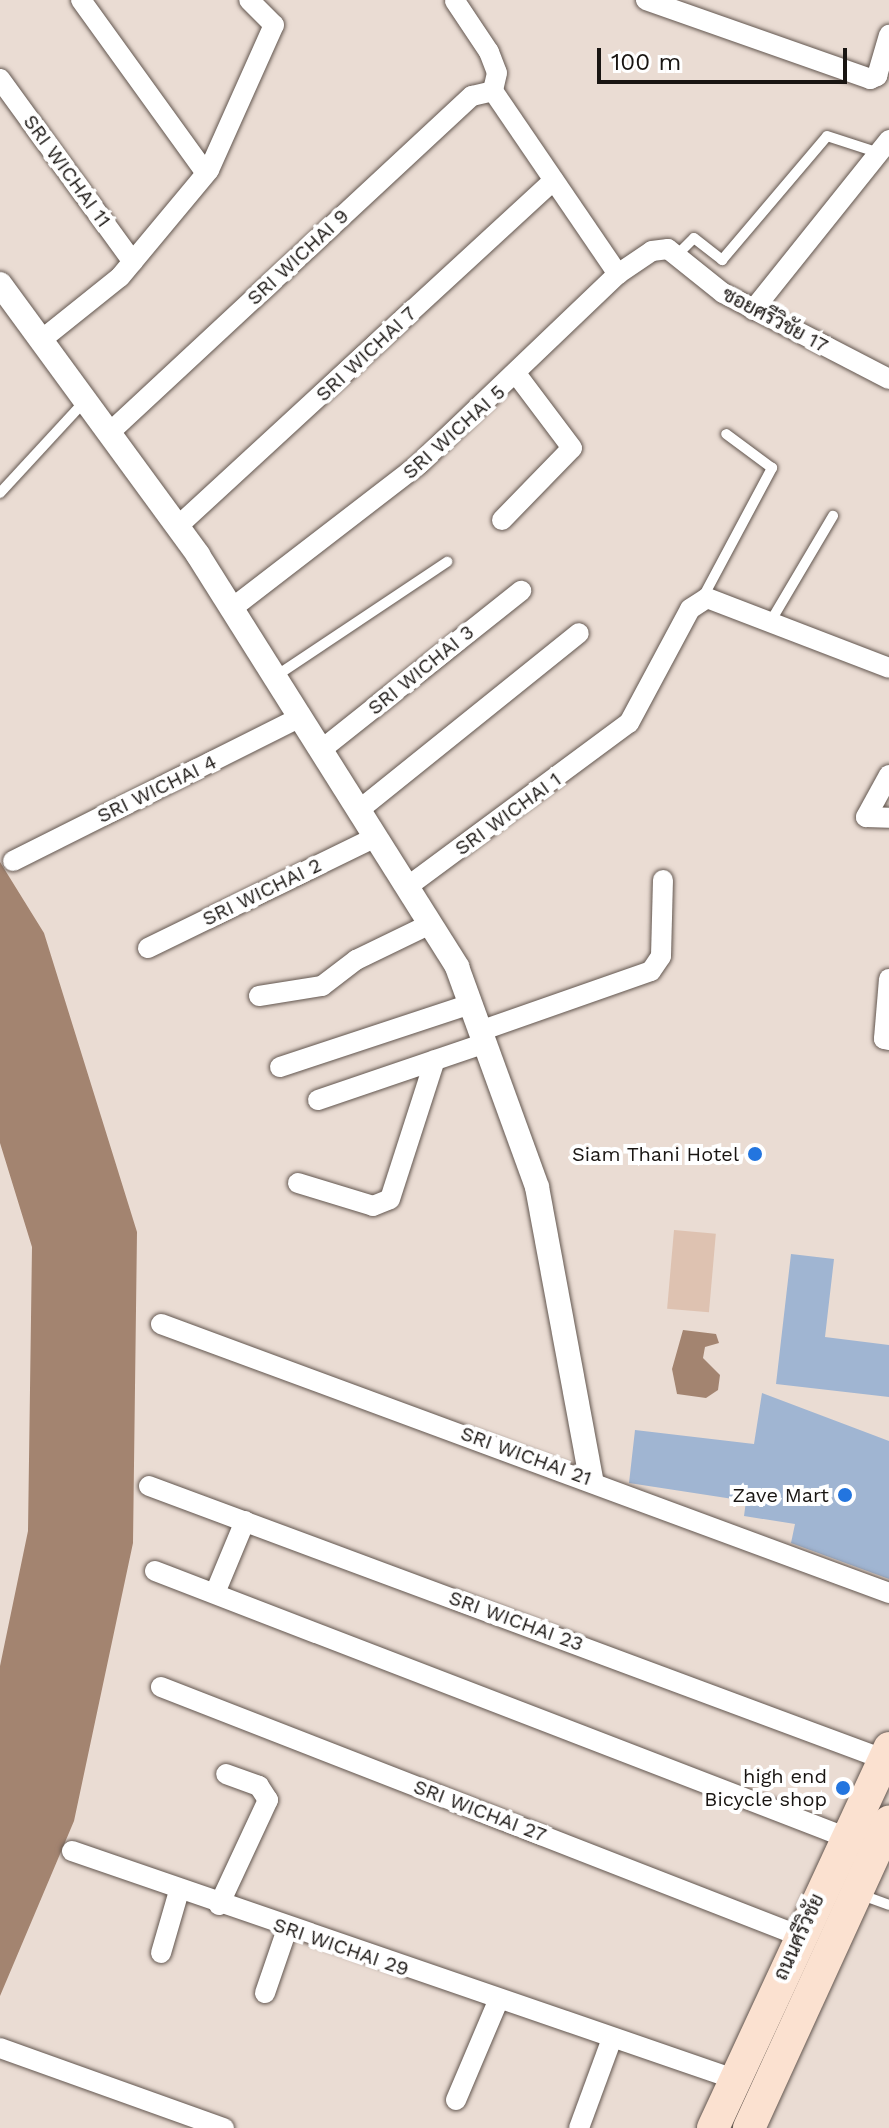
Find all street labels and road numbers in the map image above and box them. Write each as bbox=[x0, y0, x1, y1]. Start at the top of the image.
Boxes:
street label: SRI WICHAI 11 bbox=[18, 110, 116, 232]
street label: SRI WICHAI 9 bbox=[242, 204, 354, 310]
street label: ซอยศรีวิชัย 17 bbox=[718, 282, 832, 358]
street label: SRI WICHAI 7 bbox=[310, 301, 422, 407]
street label: SRI WICHAI 5 bbox=[398, 380, 510, 484]
street label: SRI WICHAI 3 bbox=[363, 620, 479, 720]
street label: SRI WICHAI 4 bbox=[93, 750, 221, 828]
street label: SRI WICHAI 1 bbox=[450, 767, 566, 861]
street label: SRI WICHAI 2 bbox=[198, 853, 326, 931]
street label: SRI WICHAI 21 bbox=[457, 1421, 595, 1491]
street label: SRI WICHAI 23 bbox=[445, 1585, 587, 1657]
street label: SRI WICHAI 27 bbox=[410, 1775, 550, 1847]
street label: ถนนศรีวิชัย bbox=[769, 1890, 829, 1984]
street label: SRI WICHAI 29 bbox=[270, 1912, 412, 1982]

